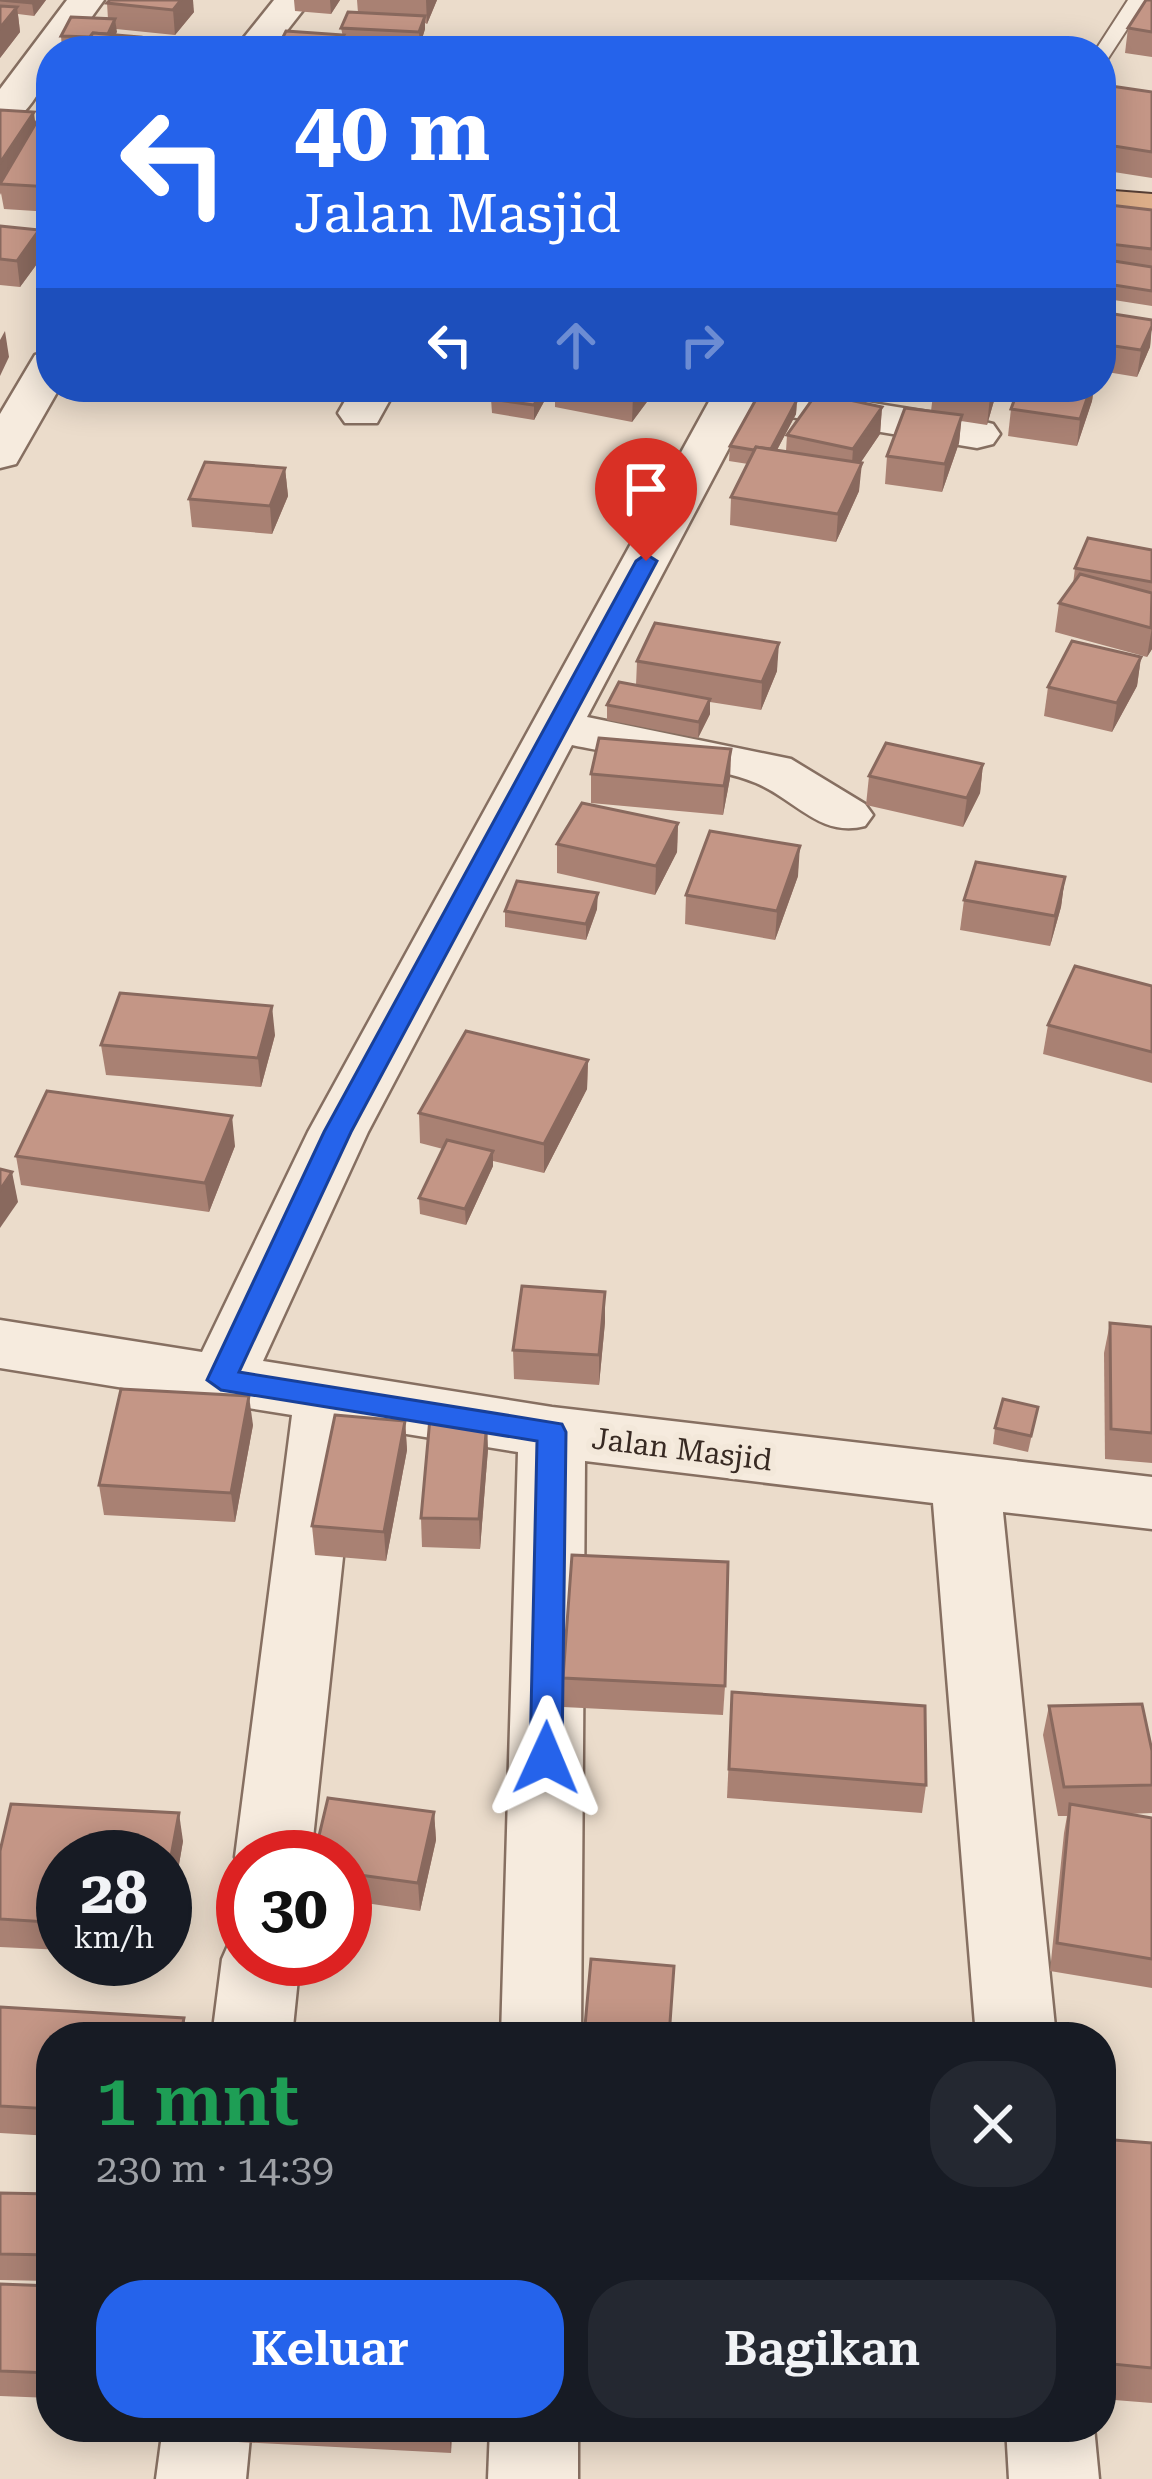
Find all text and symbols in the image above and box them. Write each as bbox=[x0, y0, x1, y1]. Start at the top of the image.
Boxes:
text: 40 m bbox=[294, 82, 490, 180]
icon: left bbox=[96, 84, 252, 240]
text: Jalan Masjid bbox=[294, 182, 621, 245]
icon: left bbox=[417, 312, 483, 378]
icon: ahead bbox=[543, 312, 609, 378]
icon: right bbox=[669, 312, 735, 378]
pin bbox=[595, 438, 697, 561]
icon: arrive bbox=[613, 456, 679, 522]
street label: Jalan Masjid bbox=[590, 1421, 774, 1477]
position arrow bbox=[483, 1695, 609, 1821]
speed limit sign: 30 bbox=[216, 1830, 372, 1986]
text: 28 bbox=[80, 1857, 148, 1928]
text: km/h bbox=[74, 1920, 154, 1955]
text: 1 mnt bbox=[96, 2058, 299, 2143]
button: close bbox=[930, 2061, 1056, 2187]
text: 230 m · 14:39 bbox=[96, 2146, 334, 2192]
button: Keluar bbox=[96, 2280, 564, 2418]
button: Bagikan bbox=[588, 2280, 1056, 2418]

